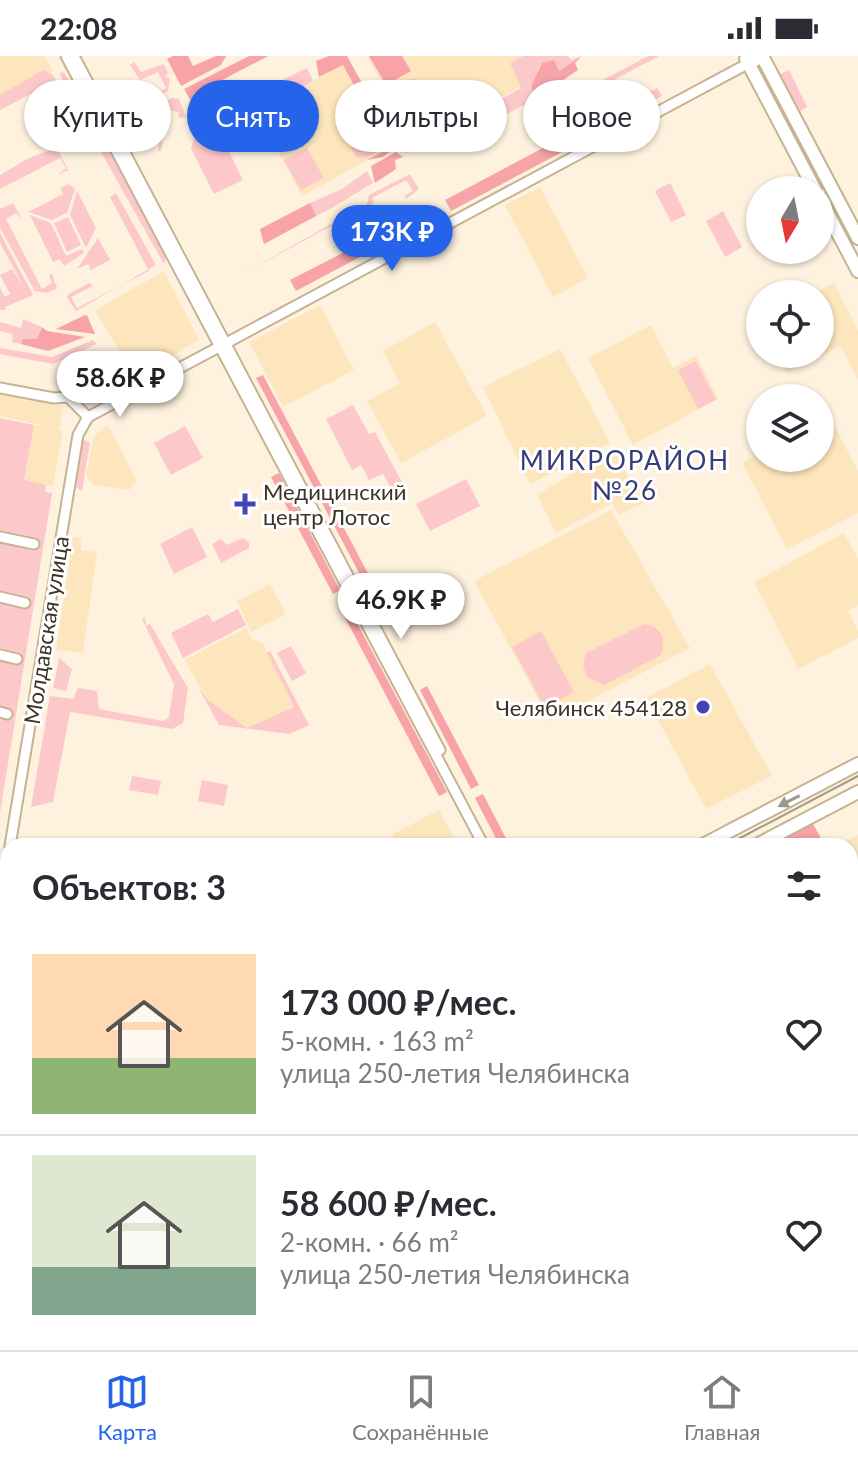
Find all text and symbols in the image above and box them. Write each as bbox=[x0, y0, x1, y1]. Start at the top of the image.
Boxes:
text: 22:08 bbox=[40, 10, 117, 46]
chip: Купить bbox=[24, 80, 171, 152]
chip: Снять bbox=[187, 80, 319, 152]
chip: Фильтры bbox=[335, 80, 507, 152]
chip: Новое bbox=[523, 80, 660, 152]
north arrow bbox=[746, 176, 834, 264]
map controls bbox=[746, 176, 834, 472]
pin: 173K ₽ bbox=[327, 205, 457, 273]
text: 173K ₽ bbox=[350, 215, 434, 247]
button: locate bbox=[746, 280, 834, 368]
pin: 58.6K ₽ bbox=[46, 351, 194, 419]
text: 58.6K ₽ bbox=[75, 361, 165, 393]
button: layers bbox=[746, 384, 834, 472]
district label: МИКРОРАЙОН №26 bbox=[520, 444, 730, 506]
place label: Медицинский центр Лотос bbox=[263, 478, 406, 530]
marker: Медицинский центр Лотос bbox=[234, 493, 256, 515]
street label: Молдавская улица bbox=[18, 534, 74, 726]
pin: 46.9K ₽ bbox=[327, 573, 475, 641]
text: 46.9K ₽ bbox=[356, 583, 446, 615]
place label: Челябинск 454128 bbox=[495, 694, 687, 721]
marker: Челябинск 454128 bbox=[694, 698, 712, 716]
one-way arrow bbox=[777, 794, 800, 807]
icon: filters bbox=[782, 864, 826, 908]
text: Объектов: 3 bbox=[32, 866, 226, 907]
text: 173 000 ₽/мес. bbox=[280, 981, 516, 1022]
icon: home bbox=[96, 986, 192, 1082]
icon: heart bbox=[782, 1012, 826, 1056]
text: 5-комн. · 163 m² bbox=[280, 1025, 474, 1057]
text: улица 250-летия Челябинска bbox=[280, 1057, 630, 1089]
text: 58 600 ₽/мес. bbox=[280, 1182, 497, 1223]
icon: home bbox=[96, 1187, 192, 1283]
icon: heart bbox=[782, 1213, 826, 1257]
text: 2-комн. · 66 m² bbox=[280, 1226, 459, 1258]
text: улица 250-летия Челябинска bbox=[280, 1258, 630, 1290]
tab: Карта bbox=[98, 1370, 157, 1445]
tab: Сохранённые bbox=[352, 1370, 489, 1445]
tab: Главная bbox=[684, 1370, 760, 1445]

